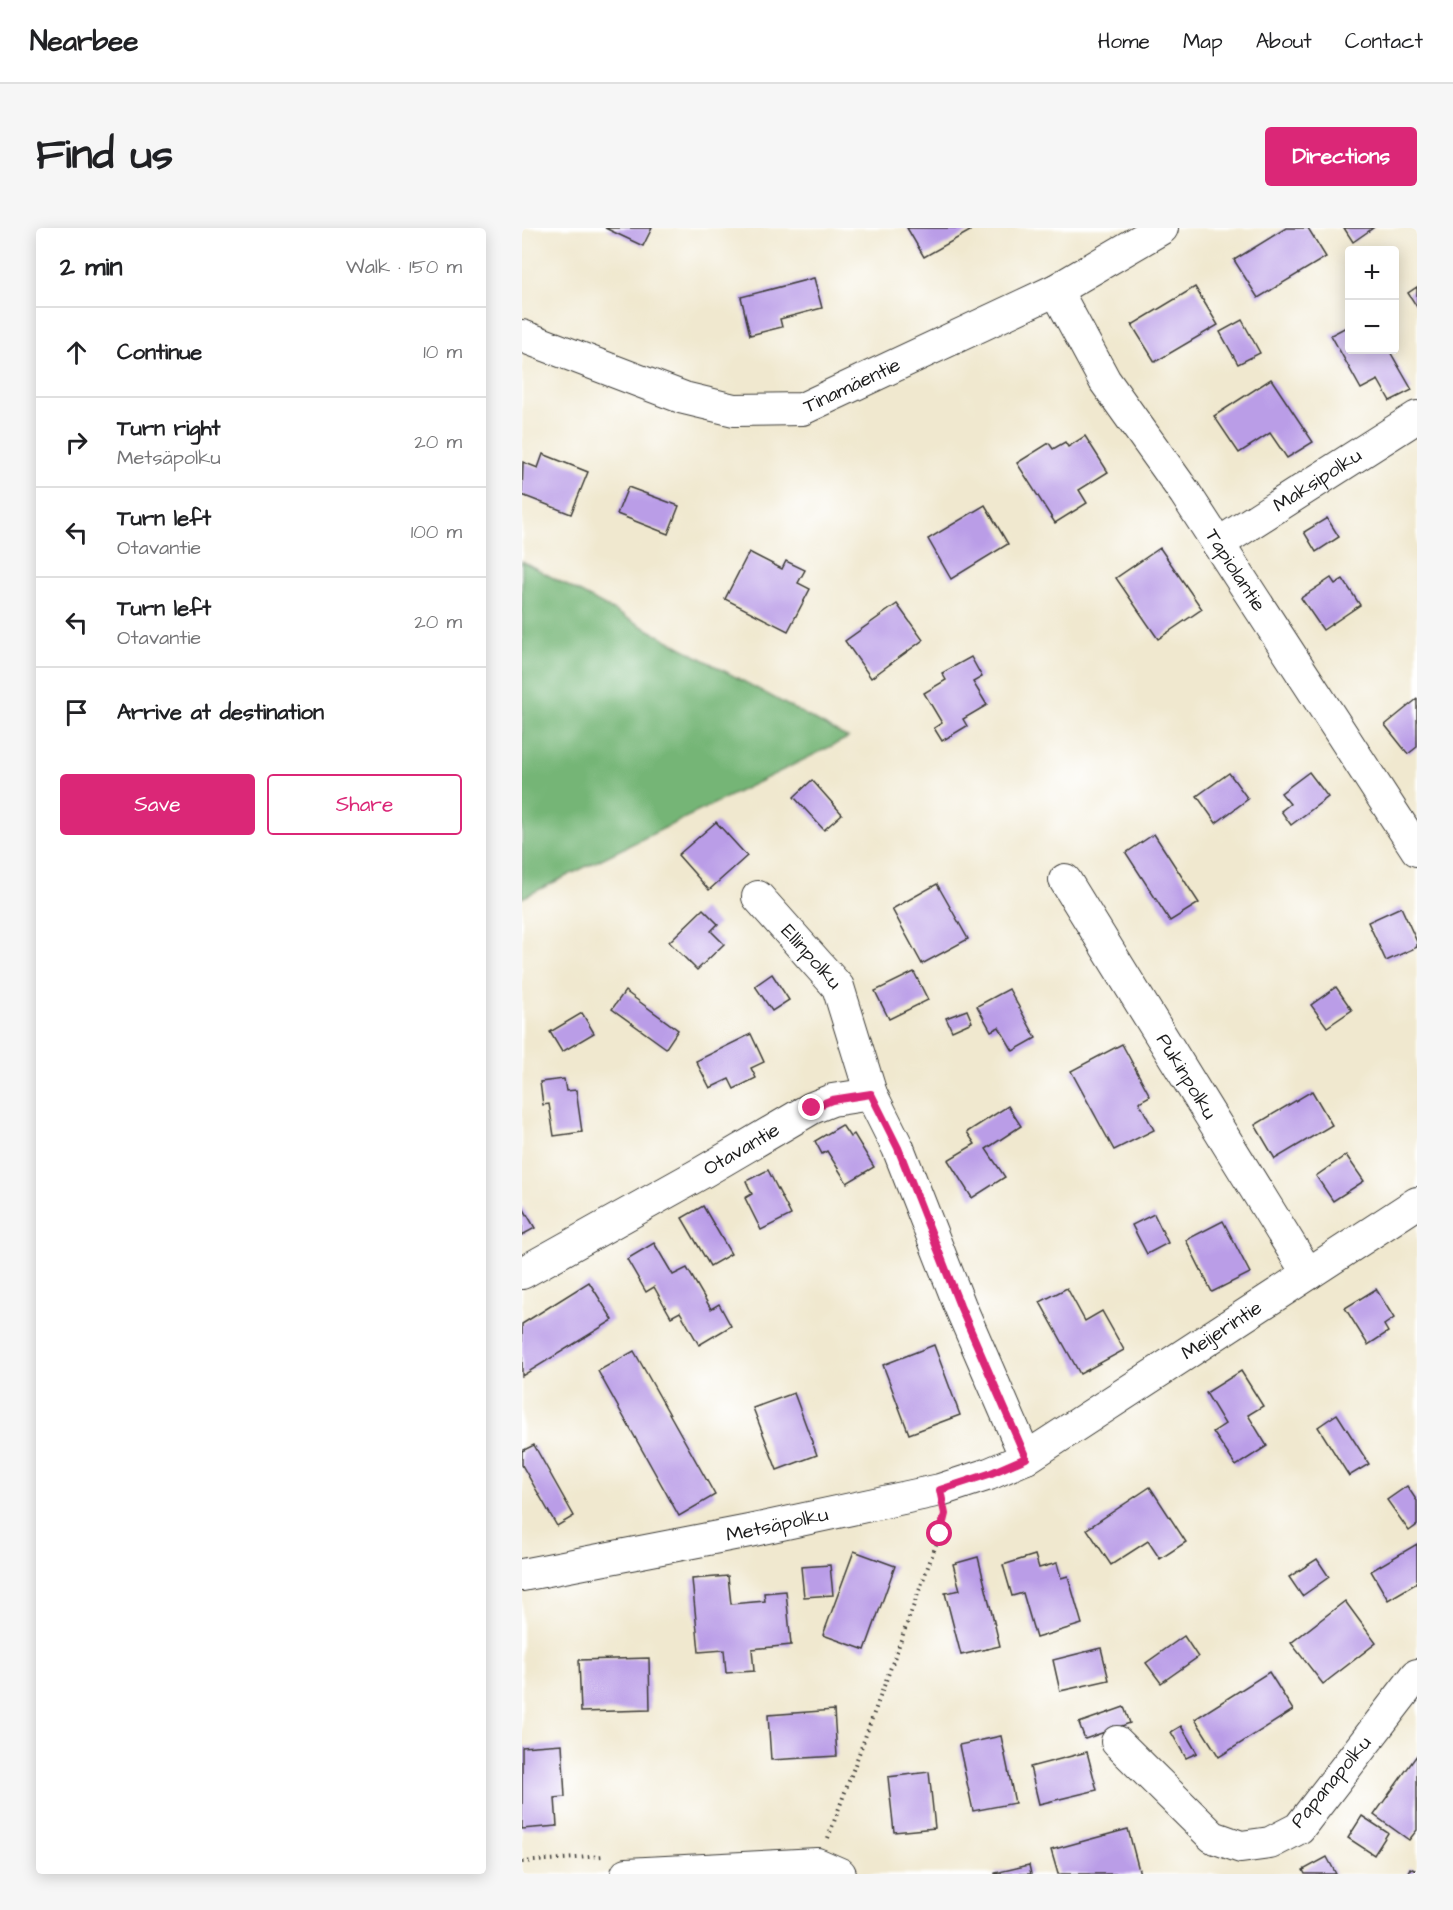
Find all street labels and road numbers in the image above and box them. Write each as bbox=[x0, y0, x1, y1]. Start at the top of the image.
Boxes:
street label: Tinamäentie bbox=[799, 351, 905, 420]
street label: Maksipolku bbox=[1268, 442, 1367, 519]
street label: Tapiolantie bbox=[1198, 523, 1272, 617]
street label: Ellinpolku bbox=[774, 918, 848, 996]
street label: Pukinpolku bbox=[1149, 1028, 1223, 1125]
street label: Otavantie bbox=[698, 1116, 785, 1183]
street label: Meijerintie bbox=[1176, 1294, 1267, 1367]
street label: Metsäpolku bbox=[724, 1500, 831, 1549]
street label: Papanapolku bbox=[1284, 1730, 1378, 1834]

